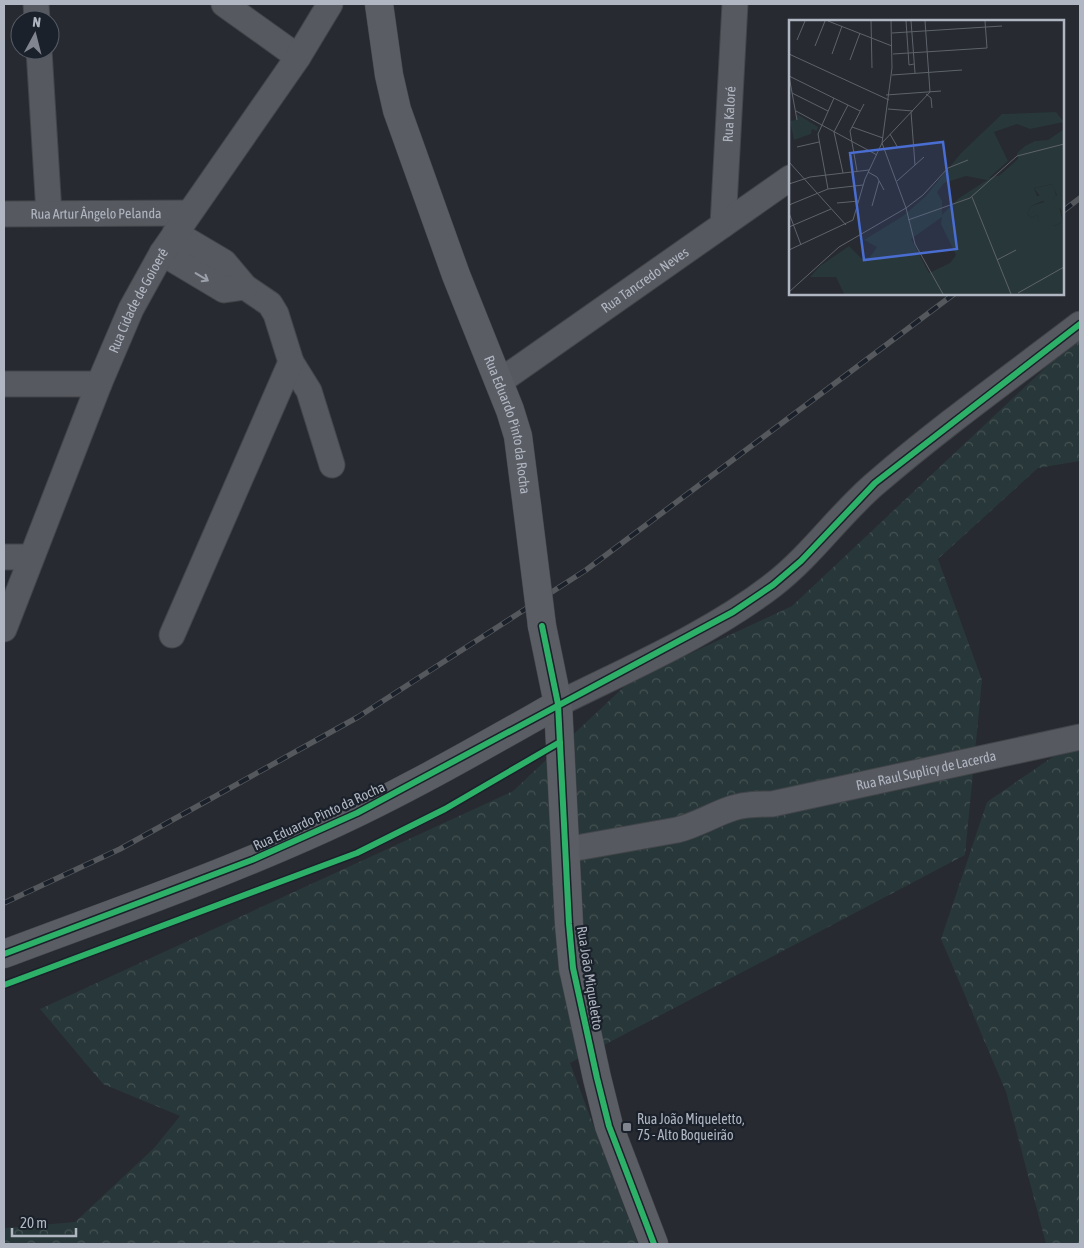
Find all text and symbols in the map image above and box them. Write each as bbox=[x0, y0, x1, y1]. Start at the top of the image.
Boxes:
north arrow bbox=[10, 10, 60, 60]
text: N bbox=[32, 14, 42, 31]
inset map bbox=[789, 20, 1064, 295]
street label: Rua Kaloré bbox=[720, 86, 739, 143]
street label: Rua Artur Ângelo Pelanda bbox=[30, 205, 162, 222]
street label: Rua Tancredo Neves bbox=[598, 244, 692, 316]
street label: Rua Cidade de Goioerê bbox=[105, 245, 171, 355]
one-way arrow bbox=[195, 273, 209, 283]
street label: Rua Eduardo Pinto da Rocha bbox=[481, 353, 533, 495]
street label: Rua Raul Suplicy de Lacerda bbox=[855, 747, 998, 793]
street label: Rua Eduardo Pinto da Rocha bbox=[251, 778, 387, 854]
street label: Rua João Miqueletto bbox=[574, 925, 606, 1031]
place label: Rua João Miqueletto, 75 - Alto Boqueirão bbox=[637, 1111, 745, 1143]
marker: Rua João Miqueletto, 75 - Alto Boqueirão bbox=[621, 1121, 633, 1133]
scale bar bbox=[12, 1206, 76, 1238]
text: 20 m bbox=[20, 1214, 47, 1231]

